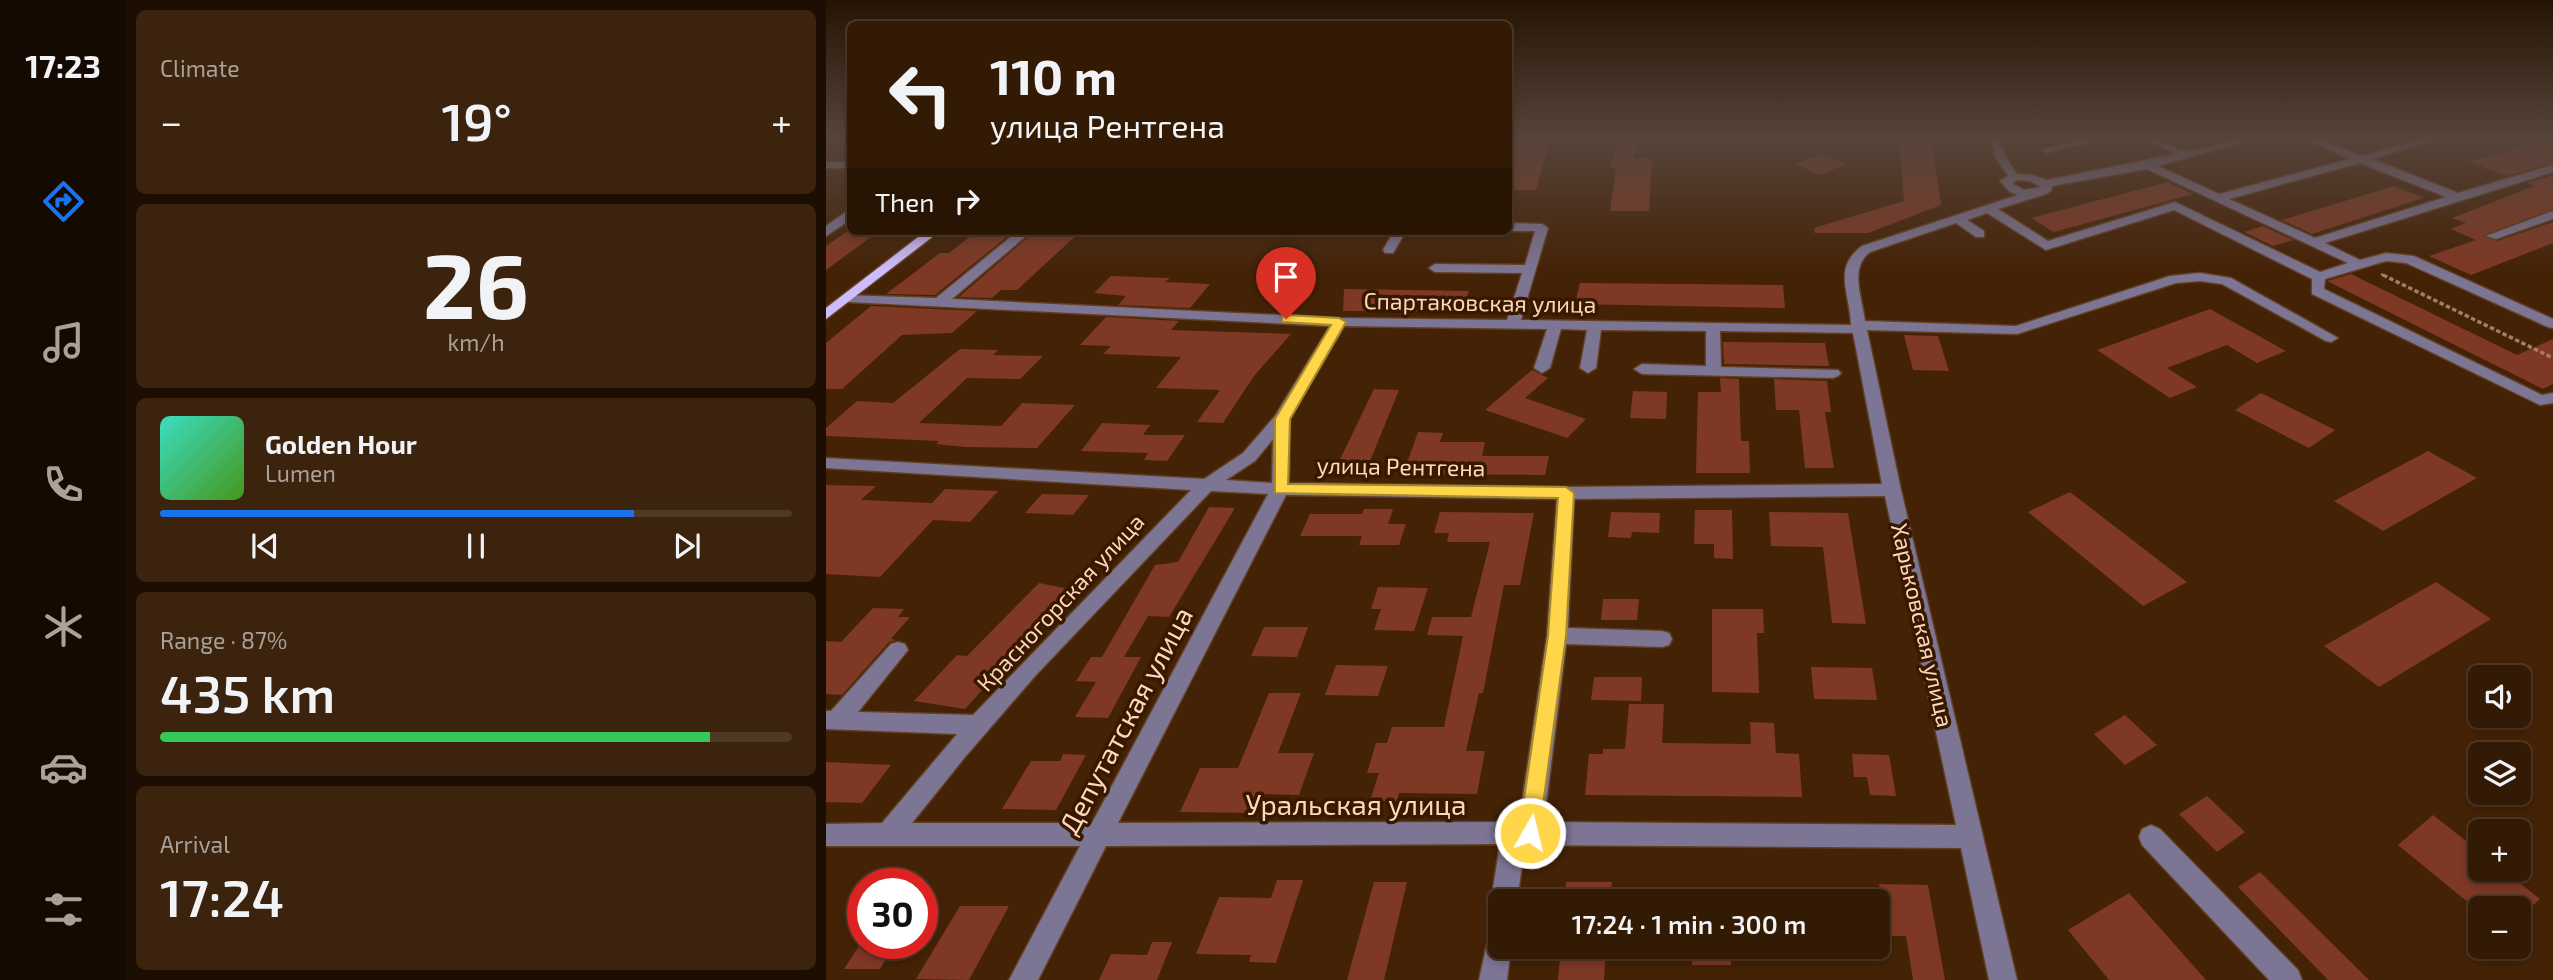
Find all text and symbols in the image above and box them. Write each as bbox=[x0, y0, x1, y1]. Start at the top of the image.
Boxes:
text: 17:23 bbox=[25, 46, 101, 84]
text: 110 m bbox=[990, 46, 1117, 105]
icon: left bbox=[875, 49, 966, 140]
text: Climate bbox=[160, 54, 240, 82]
text: 19° bbox=[441, 89, 512, 151]
text: − bbox=[160, 98, 182, 144]
text: + bbox=[771, 98, 792, 144]
text: улица Рентгена bbox=[990, 106, 1225, 144]
icon: directions bbox=[39, 177, 88, 226]
icon: right bbox=[948, 182, 986, 220]
text: Then bbox=[875, 186, 934, 217]
text: 26 bbox=[423, 228, 529, 337]
pin bbox=[1256, 247, 1316, 319]
icon: arrive bbox=[1267, 258, 1305, 296]
street label: Спартаковская улица bbox=[1363, 286, 1597, 319]
icon: music bbox=[39, 318, 88, 367]
text: km/h bbox=[447, 328, 505, 356]
text: Golden Hour bbox=[265, 428, 417, 459]
street label: улица Рентгена bbox=[1316, 451, 1486, 482]
text: Lumen bbox=[265, 459, 336, 487]
icon: phone bbox=[39, 460, 88, 509]
street label: Красногорская улица bbox=[970, 507, 1150, 697]
street label: Харьковская улица bbox=[1885, 520, 1960, 730]
icon: previous bbox=[246, 527, 284, 565]
icon: pause bbox=[457, 527, 495, 565]
icon: next bbox=[668, 527, 706, 565]
street label: Депутатская улица bbox=[1051, 601, 1199, 839]
icon: climate bbox=[39, 602, 88, 651]
text: Range · 87% bbox=[160, 626, 287, 654]
text: 435 km bbox=[160, 661, 335, 723]
map controls bbox=[2468, 665, 2531, 959]
button: sound bbox=[2468, 665, 2531, 728]
button: layers bbox=[2468, 742, 2531, 805]
icon: car bbox=[39, 743, 88, 792]
street label: Уральская улица bbox=[1246, 787, 1466, 821]
position arrow bbox=[1493, 796, 1567, 870]
button: + bbox=[2468, 819, 2531, 882]
text: Arrival bbox=[160, 830, 230, 858]
text: 17:24 bbox=[160, 865, 284, 927]
speed limit sign: 30 bbox=[847, 868, 938, 959]
icon: filters bbox=[39, 885, 88, 934]
button: − bbox=[2468, 896, 2531, 959]
text: 17:24 · 1 min · 300 m bbox=[1572, 908, 1806, 939]

